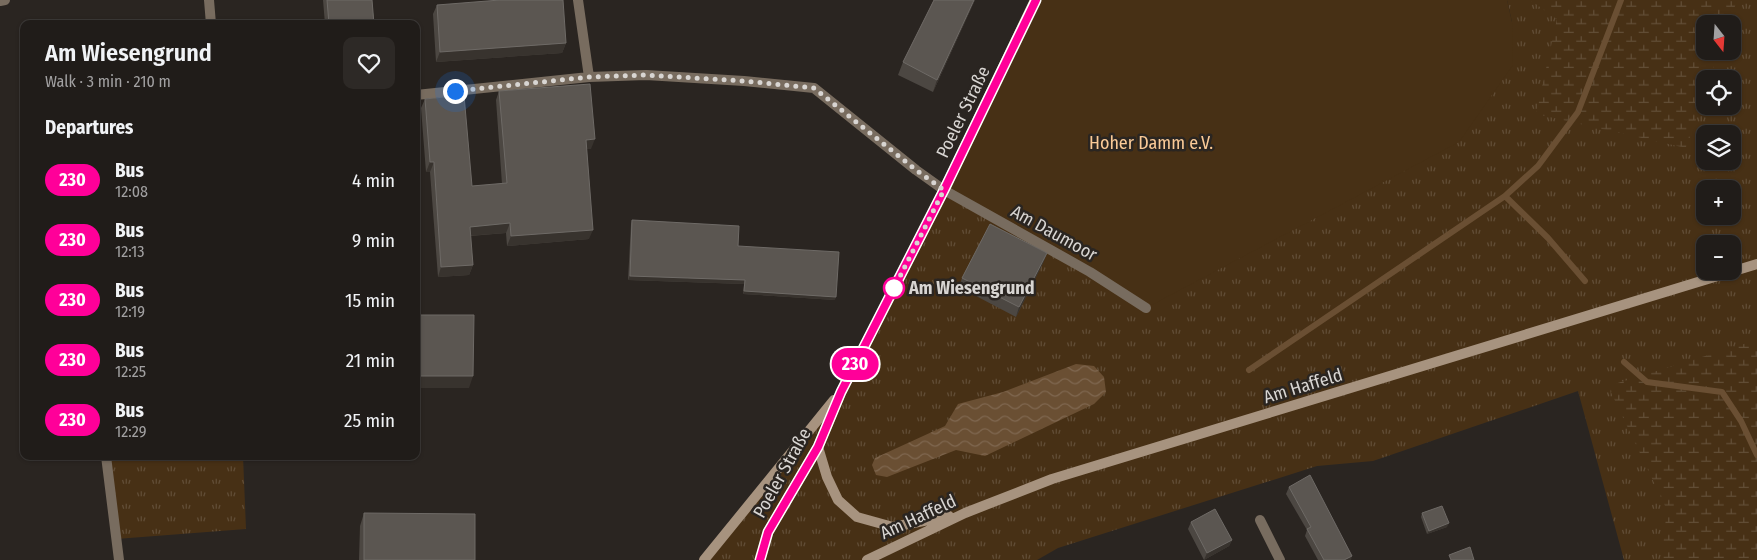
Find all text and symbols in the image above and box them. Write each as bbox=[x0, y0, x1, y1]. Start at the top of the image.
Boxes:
north arrow bbox=[1696, 15, 1741, 60]
map controls bbox=[1696, 15, 1741, 280]
button: heart bbox=[343, 37, 395, 89]
text: Am Wiesengrund bbox=[45, 39, 212, 67]
street label: Poeler Straße bbox=[931, 63, 995, 161]
button: locate bbox=[1696, 70, 1741, 115]
text: Walk · 3 min · 210 m bbox=[45, 72, 171, 91]
your location bbox=[443, 79, 468, 104]
text: Departures bbox=[45, 116, 133, 139]
button: layers bbox=[1696, 125, 1741, 170]
park label: Hoher Damm e.V. bbox=[1089, 132, 1213, 154]
text: Bus bbox=[115, 159, 144, 182]
text: 230 bbox=[59, 169, 86, 191]
text: 4 min bbox=[352, 169, 395, 192]
button: + bbox=[1696, 180, 1741, 225]
text: 12:08 bbox=[115, 182, 148, 201]
street label: Am Daumoor bbox=[1007, 200, 1102, 266]
text: Bus bbox=[115, 219, 144, 242]
text: 230 bbox=[59, 229, 86, 251]
text: 9 min bbox=[352, 229, 395, 252]
button: − bbox=[1696, 235, 1741, 280]
text: 12:13 bbox=[115, 242, 145, 261]
marker: Am Wiesengrund bbox=[883, 277, 905, 299]
place label: Am Wiesengrund bbox=[908, 277, 1035, 299]
text: Bus bbox=[115, 279, 144, 302]
text: 230 bbox=[59, 289, 86, 311]
text: 15 min bbox=[345, 289, 395, 312]
text: 12:19 bbox=[115, 302, 145, 321]
text: Bus bbox=[115, 339, 144, 362]
line badge: 230 bbox=[826, 348, 884, 380]
text: 230 bbox=[59, 349, 86, 371]
text: 21 min bbox=[346, 349, 395, 372]
text: 230 bbox=[842, 353, 868, 375]
text: 12:25 bbox=[115, 362, 146, 381]
street label: Am Haffeld bbox=[1261, 364, 1345, 408]
text: Bus bbox=[115, 399, 144, 422]
text: 230 bbox=[59, 409, 86, 431]
text: 25 min bbox=[344, 409, 395, 432]
text: 12:29 bbox=[115, 422, 146, 441]
street label: Poeler Straße bbox=[748, 424, 816, 522]
street label: Am Haffeld bbox=[877, 490, 959, 544]

